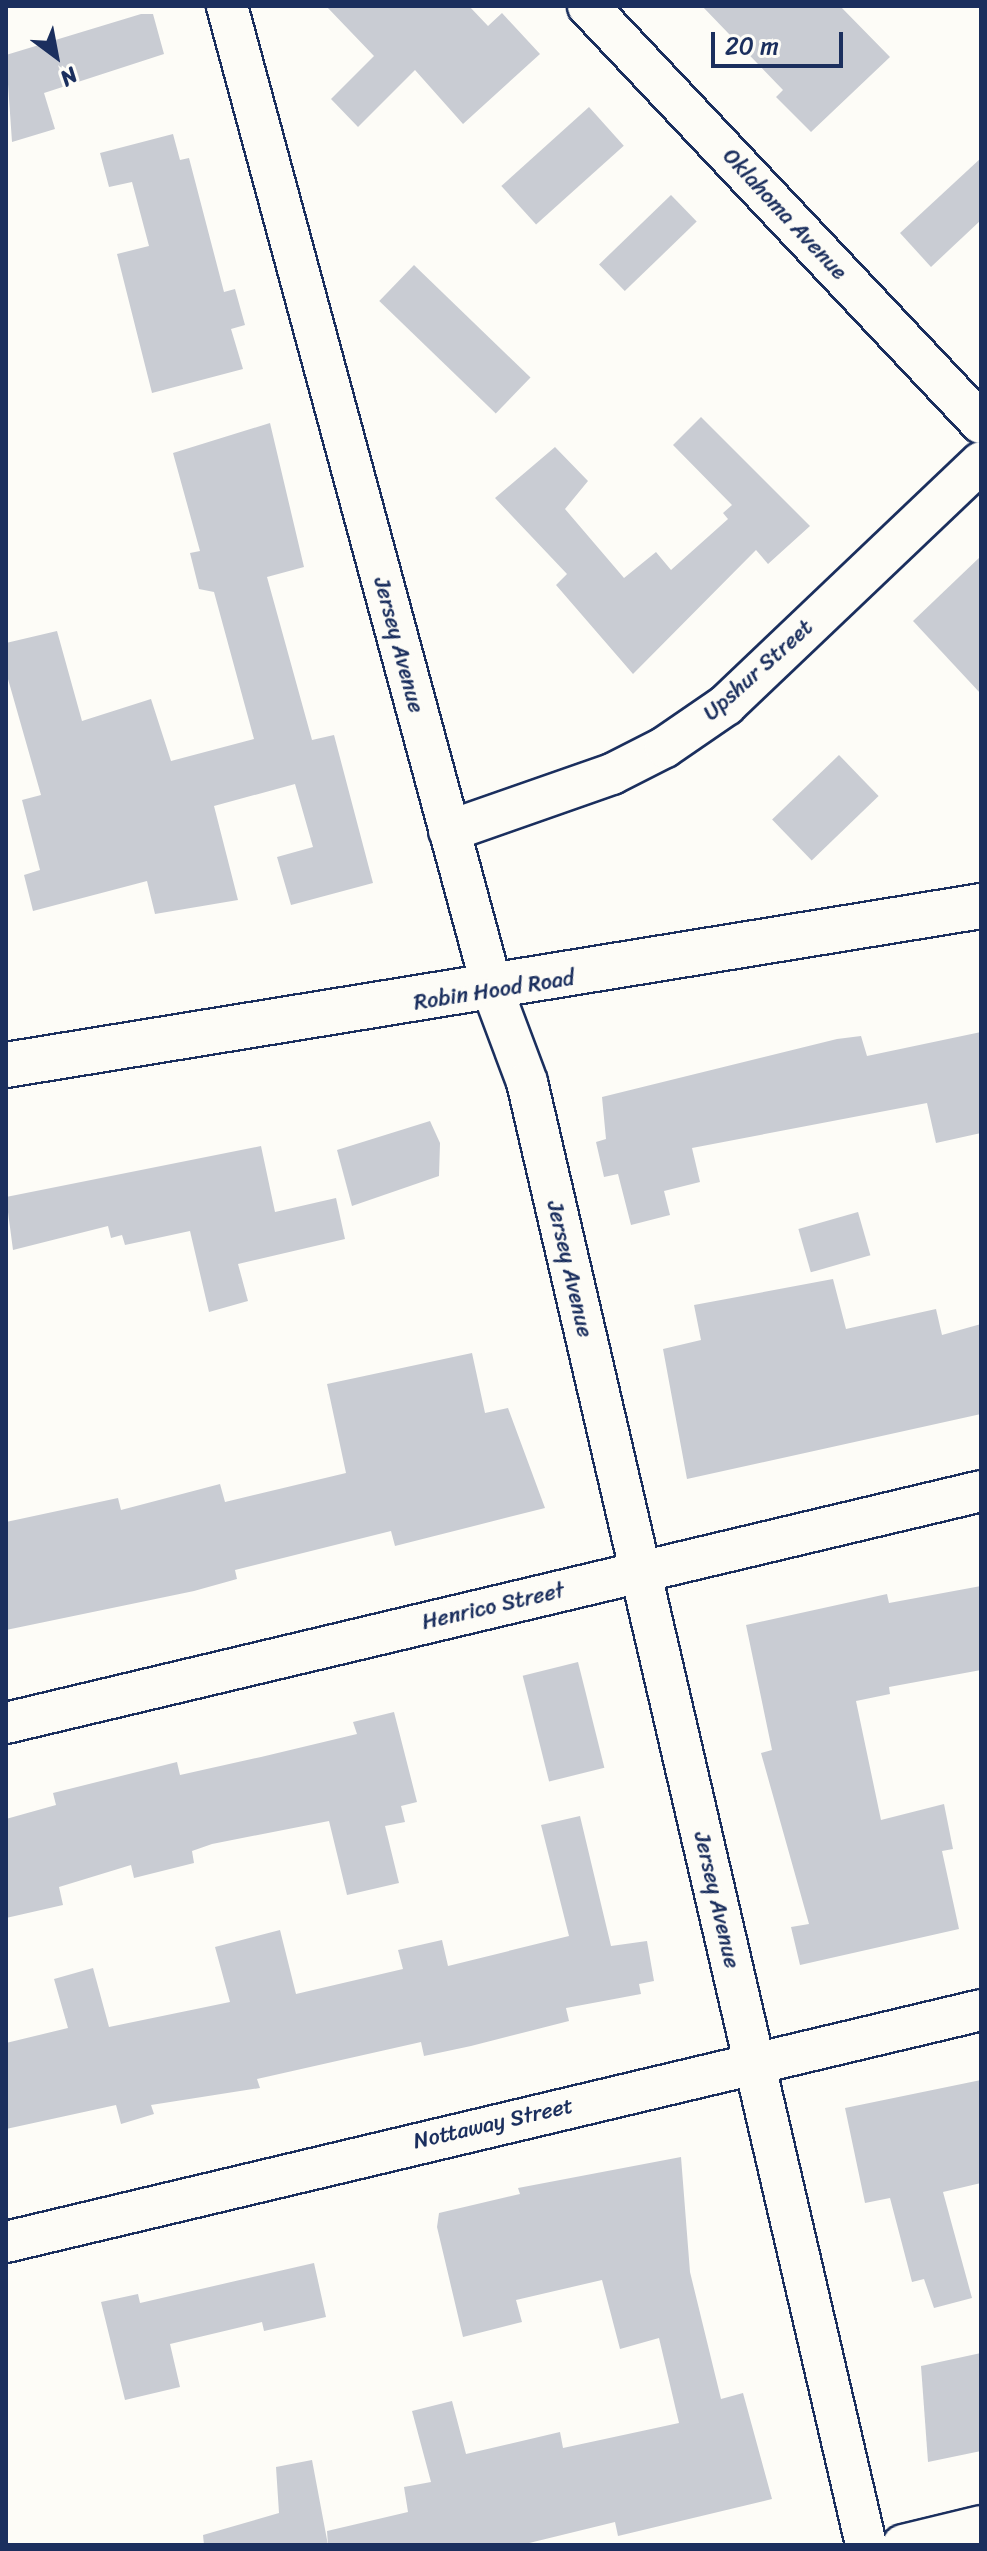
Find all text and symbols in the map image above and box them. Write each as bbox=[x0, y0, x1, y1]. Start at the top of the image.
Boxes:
north arrow bbox=[16, 16, 96, 96]
scale bar bbox=[715, 16, 847, 66]
text: 20 m bbox=[725, 25, 779, 67]
text: N bbox=[52, 56, 86, 97]
street label: Oklahoma Avenue bbox=[717, 143, 853, 285]
street label: Jersey Avenue bbox=[368, 574, 430, 716]
street label: Upshur Street bbox=[698, 614, 818, 726]
street label: Robin Hood Road bbox=[412, 964, 576, 1016]
street label: Jersey Avenue bbox=[541, 1198, 599, 1340]
street label: Henrico Street bbox=[419, 1577, 567, 1635]
street label: Jersey Avenue bbox=[688, 1829, 746, 1971]
street label: Nottaway Street bbox=[411, 2092, 575, 2154]

